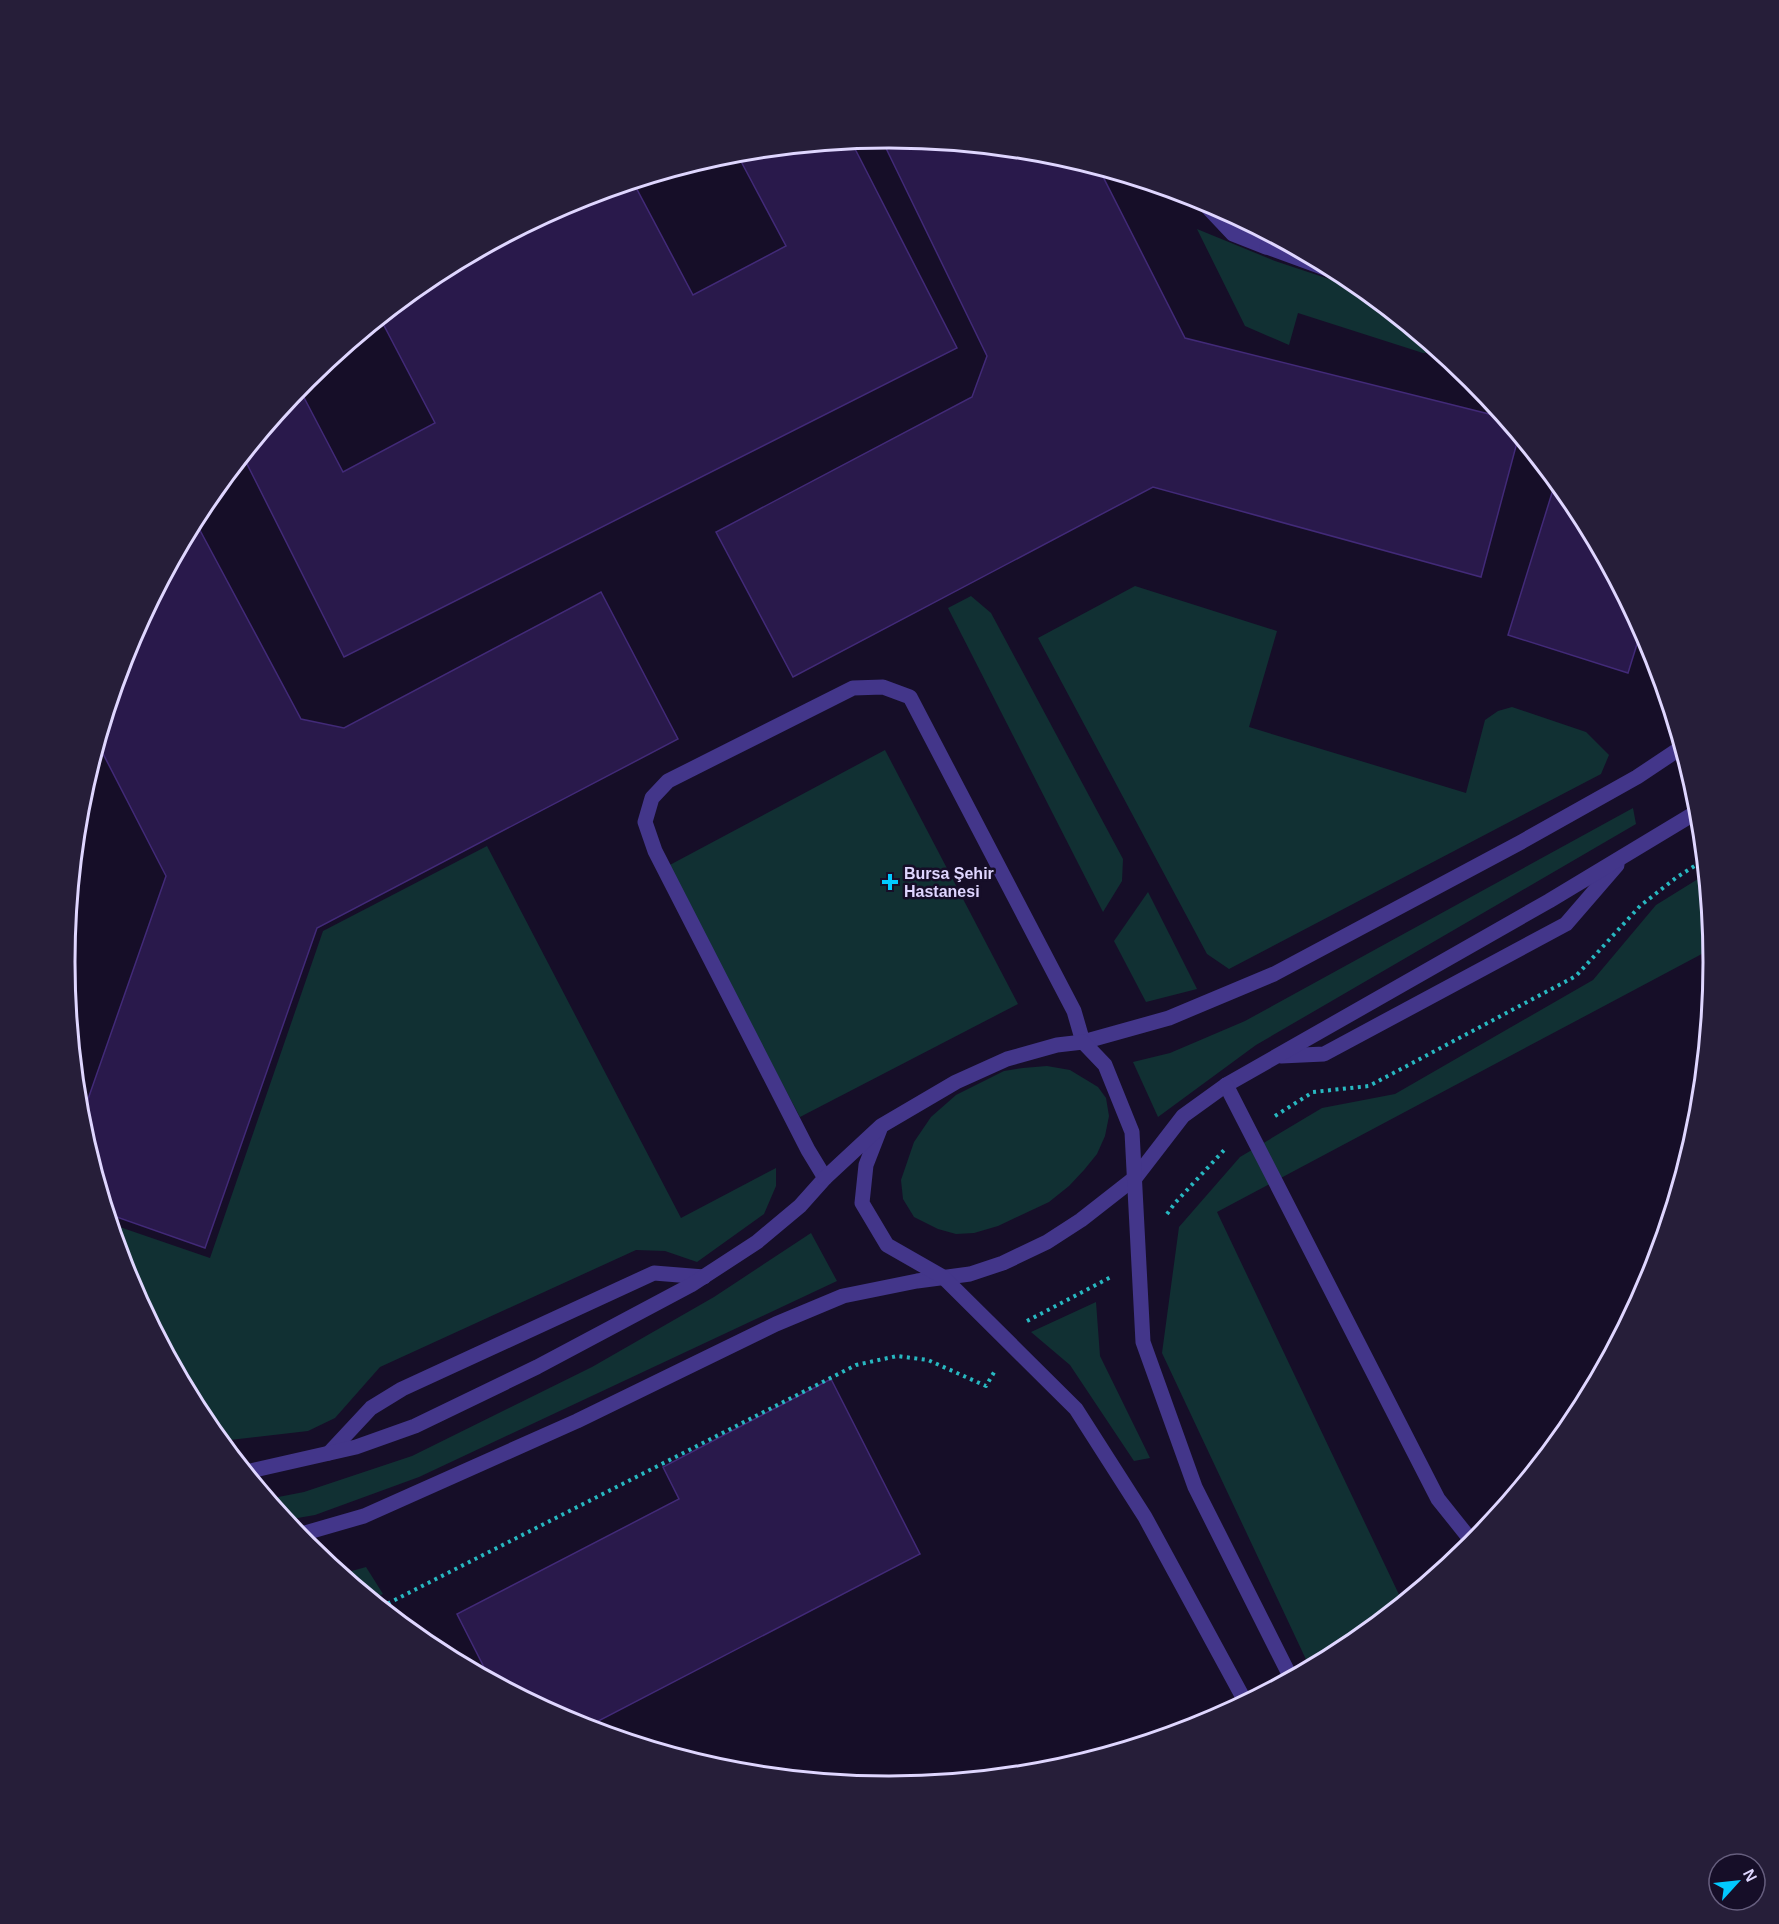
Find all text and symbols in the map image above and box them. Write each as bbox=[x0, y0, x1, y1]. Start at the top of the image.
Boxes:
place label: Bursa Şehir Hastanesi bbox=[904, 865, 994, 900]
marker: Bursa Şehir Hastanesi bbox=[881, 873, 899, 891]
north arrow bbox=[1707, 1852, 1767, 1912]
text: N bbox=[1740, 1866, 1760, 1884]

